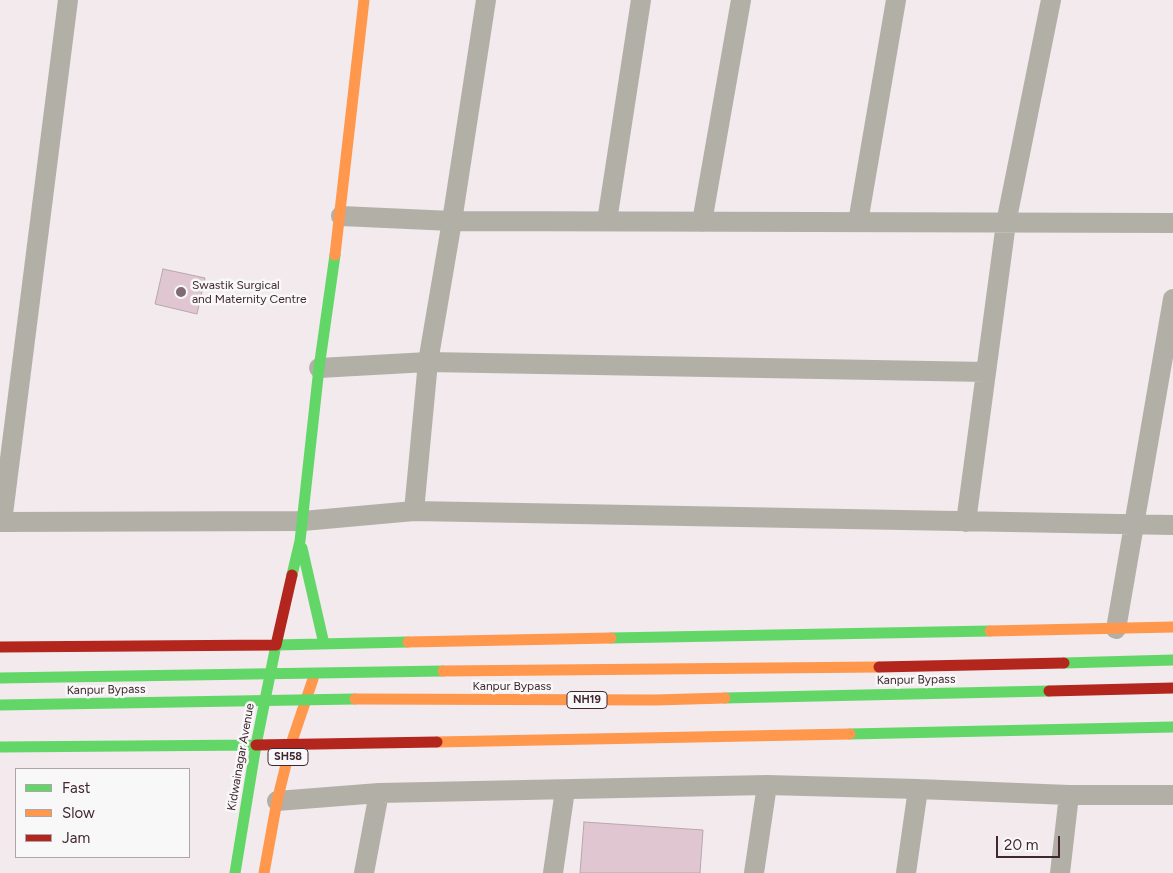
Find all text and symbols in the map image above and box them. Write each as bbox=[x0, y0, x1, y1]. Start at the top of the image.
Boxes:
place label: Swastik Surgical and Maternity Centre bbox=[192, 278, 307, 306]
marker: Swastik Surgical and Maternity Centre bbox=[174, 285, 188, 299]
street label: Kanpur Bypass bbox=[876, 672, 956, 688]
street label: Kanpur Bypass bbox=[473, 679, 551, 693]
street label: Kanpur Bypass bbox=[66, 682, 146, 698]
road number: NH19 bbox=[567, 692, 607, 708]
street label: Kidwainagar Avenue bbox=[224, 702, 258, 812]
road number: SH58 bbox=[268, 749, 308, 766]
legend bbox=[15, 768, 190, 858]
text: Fast bbox=[62, 779, 90, 797]
text: Slow bbox=[62, 804, 95, 822]
scale bar bbox=[998, 826, 1062, 858]
text: Jam bbox=[62, 829, 90, 847]
text: 20 m bbox=[1004, 836, 1038, 854]

